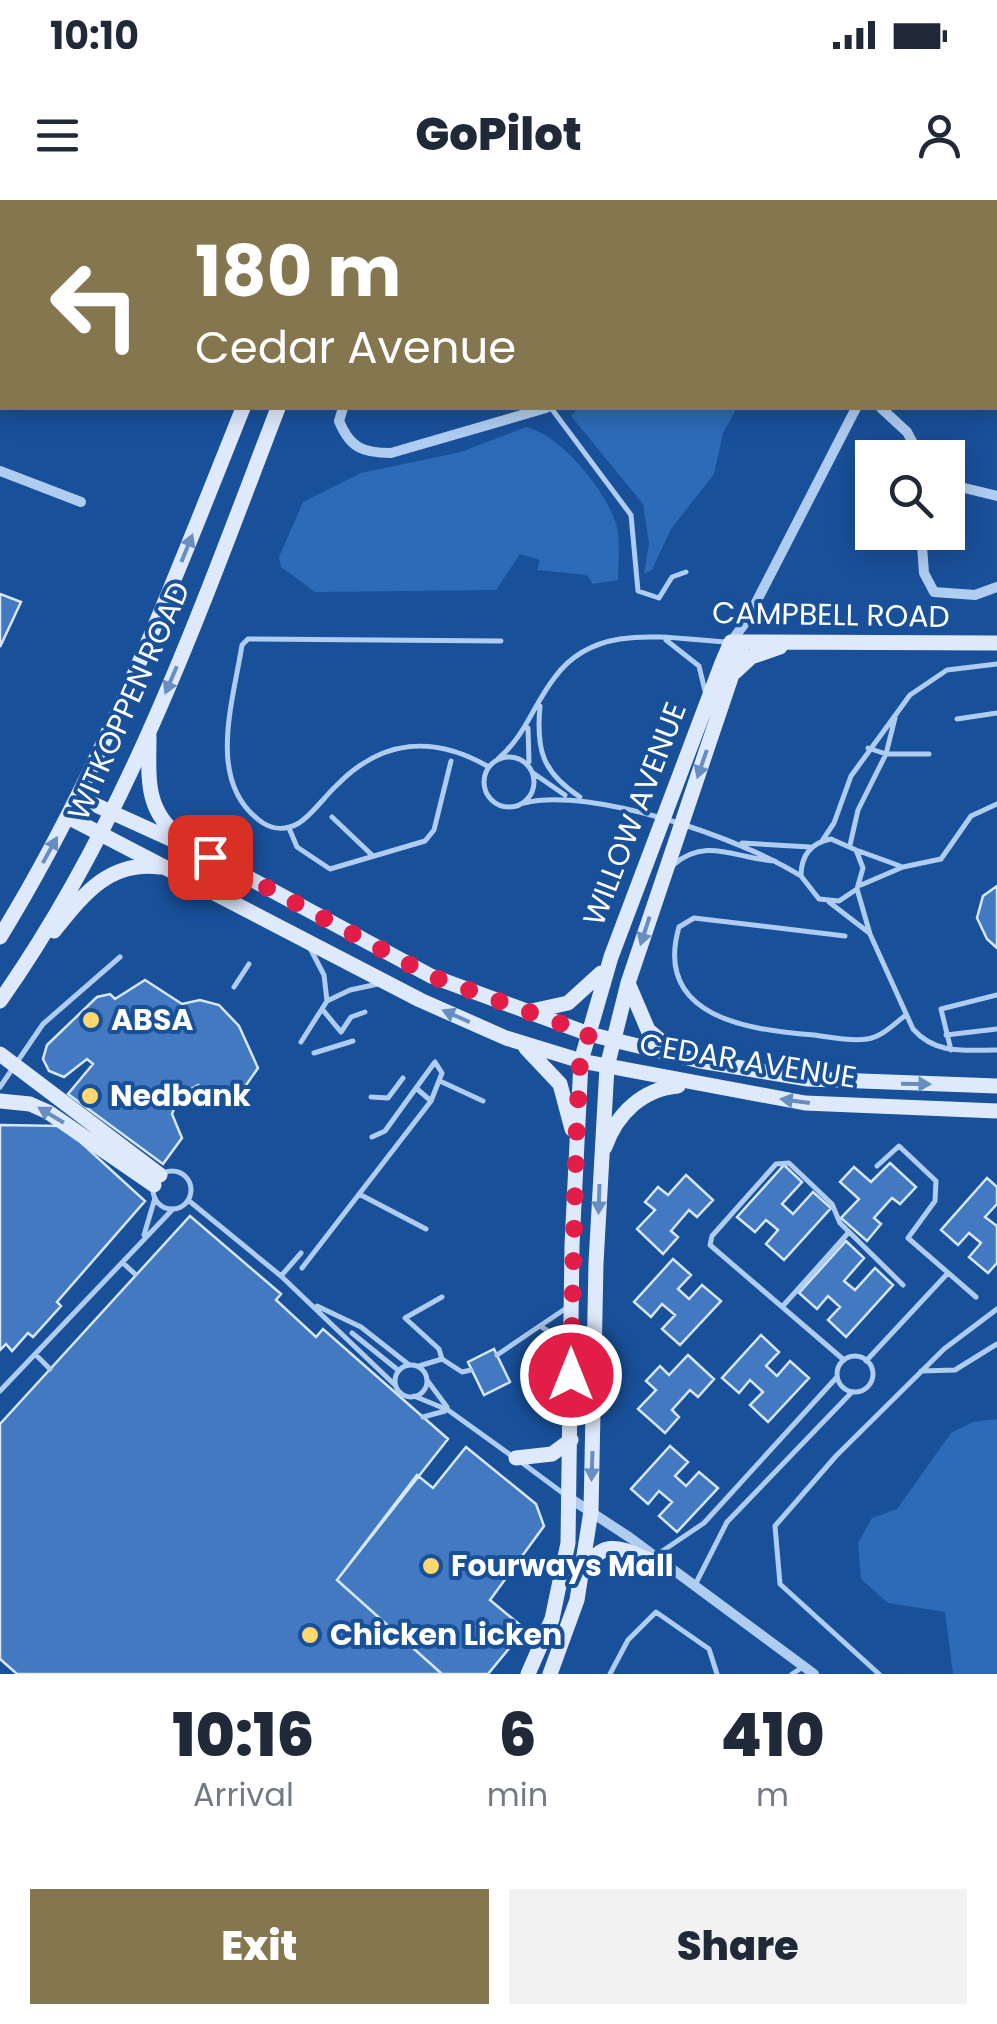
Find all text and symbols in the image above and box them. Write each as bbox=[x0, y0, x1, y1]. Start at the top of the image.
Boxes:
text: 10:10 bbox=[50, 9, 139, 62]
text: GoPilot bbox=[415, 103, 582, 166]
icon: menu bbox=[30, 108, 85, 163]
icon: person bbox=[912, 108, 967, 163]
text: 180 m bbox=[195, 222, 401, 321]
icon: left bbox=[30, 240, 160, 370]
text: Cedar Avenue bbox=[195, 316, 516, 379]
map controls bbox=[855, 440, 965, 550]
button: search bbox=[855, 440, 965, 550]
one-way arrow bbox=[179, 532, 195, 562]
street label: WITKOPPEN ROAD bbox=[57, 575, 200, 827]
street label: CAMPBELL ROAD bbox=[712, 591, 950, 638]
one-way arrow bbox=[163, 665, 179, 695]
street label: WILLOW AVENUE bbox=[572, 696, 697, 932]
one-way arrow bbox=[694, 750, 709, 780]
pin bbox=[168, 815, 253, 900]
icon: arrive bbox=[183, 830, 238, 885]
one-way arrow bbox=[42, 835, 59, 864]
one-way arrow bbox=[636, 916, 651, 946]
place label: ABSA bbox=[111, 998, 193, 1041]
one-way arrow bbox=[441, 1008, 471, 1024]
marker: ABSA bbox=[80, 1009, 102, 1031]
street label: CEDAR AVENUE bbox=[637, 1022, 860, 1099]
place label: Nedbank bbox=[110, 1074, 251, 1117]
one-way arrow bbox=[901, 1076, 933, 1092]
marker: Nedbank bbox=[79, 1085, 101, 1107]
one-way arrow bbox=[779, 1093, 810, 1109]
one-way arrow bbox=[37, 1107, 65, 1124]
one-way arrow bbox=[590, 1183, 606, 1215]
position arrow bbox=[519, 1323, 623, 1427]
one-way arrow bbox=[583, 1450, 599, 1482]
place label: Fourways Mall bbox=[451, 1544, 674, 1587]
marker: Fourways Mall bbox=[420, 1555, 442, 1577]
place label: Chicken Licken bbox=[330, 1613, 562, 1656]
marker: Chicken Licken bbox=[299, 1624, 321, 1646]
text: 10:16 bbox=[172, 1693, 314, 1777]
text: 6 bbox=[498, 1693, 537, 1777]
text: 410 bbox=[720, 1693, 825, 1777]
text: Arrival bbox=[193, 1772, 294, 1817]
text: min bbox=[487, 1772, 548, 1817]
text: m bbox=[756, 1772, 789, 1817]
button: Exit bbox=[30, 1889, 489, 2004]
button: Share bbox=[509, 1889, 967, 2004]

